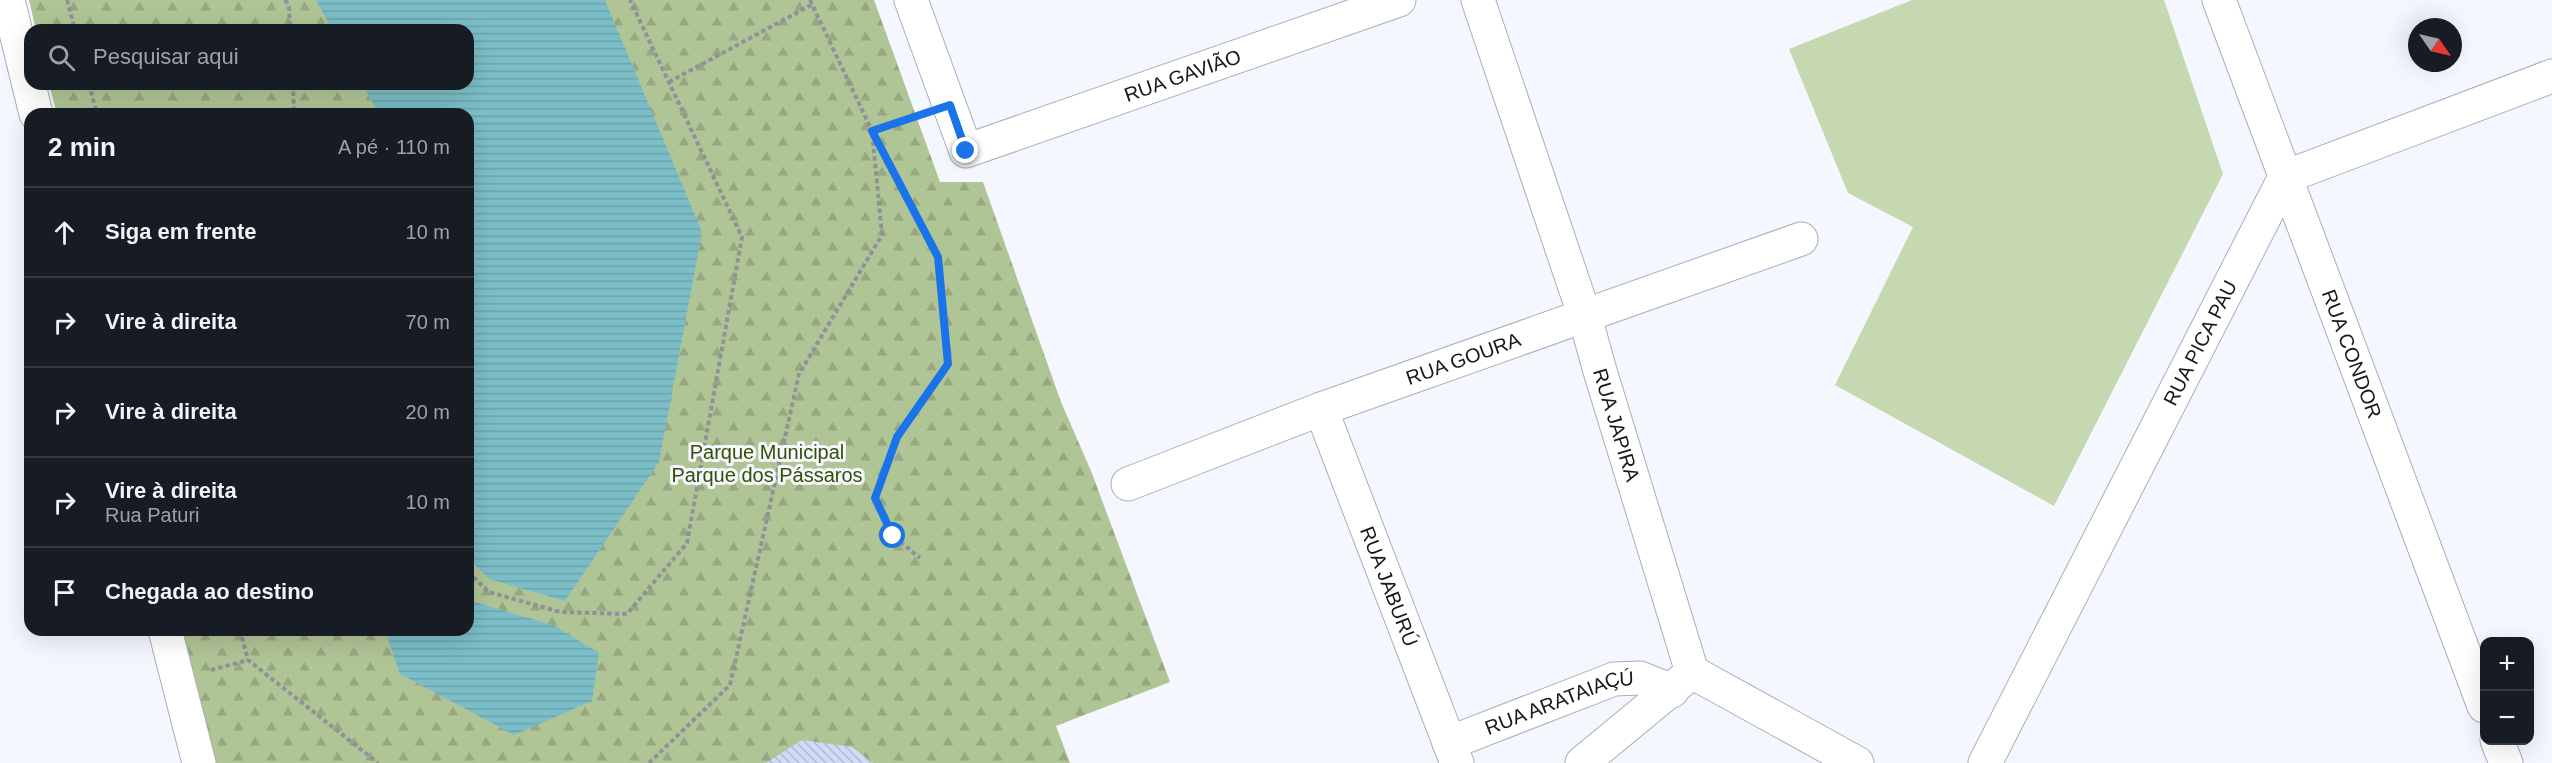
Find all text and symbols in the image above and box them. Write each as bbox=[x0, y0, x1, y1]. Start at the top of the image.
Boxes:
north arrow bbox=[2408, 18, 2462, 72]
search box bbox=[24, 24, 474, 90]
icon: search bbox=[45, 41, 78, 74]
text: Pesquisar aqui bbox=[93, 44, 239, 69]
street label: RUA GAVIÃO bbox=[1121, 45, 1244, 106]
text: 2 min bbox=[48, 132, 116, 162]
text: A pé · 110 m bbox=[338, 136, 450, 158]
route end bbox=[952, 137, 978, 163]
icon: ahead bbox=[48, 216, 81, 249]
text: Siga em frente bbox=[105, 219, 257, 244]
text: 10 m bbox=[406, 221, 450, 243]
street label: RUA PICA PAU bbox=[2159, 277, 2241, 409]
street label: RUA CONDOR bbox=[2318, 287, 2386, 421]
icon: right bbox=[48, 306, 81, 339]
text: Vire à direita bbox=[105, 309, 237, 334]
text: 70 m bbox=[406, 311, 450, 333]
street label: RUA GOURA bbox=[1403, 328, 1524, 389]
street label: RUA JAPIRA bbox=[1589, 366, 1644, 485]
icon: right bbox=[48, 396, 81, 429]
text: Vire à direita bbox=[105, 399, 237, 424]
text: 20 m bbox=[406, 401, 450, 423]
park label: Parque Municipal Parque dos Pássaros bbox=[671, 441, 863, 486]
text: Vire à direita bbox=[105, 478, 237, 503]
icon: right bbox=[48, 486, 81, 519]
text: 10 m bbox=[406, 491, 450, 513]
text: Rua Paturi bbox=[105, 504, 200, 526]
route start bbox=[879, 522, 905, 548]
street label: RUA JABURÚ bbox=[1356, 523, 1422, 649]
icon: arrive bbox=[48, 576, 81, 609]
text: Chegada ao destino bbox=[105, 579, 314, 604]
map controls bbox=[2480, 637, 2534, 745]
button: + bbox=[2480, 637, 2534, 691]
street label: RUA ARATAIAÇÚ bbox=[1482, 667, 1634, 739]
button: − bbox=[2480, 691, 2534, 745]

